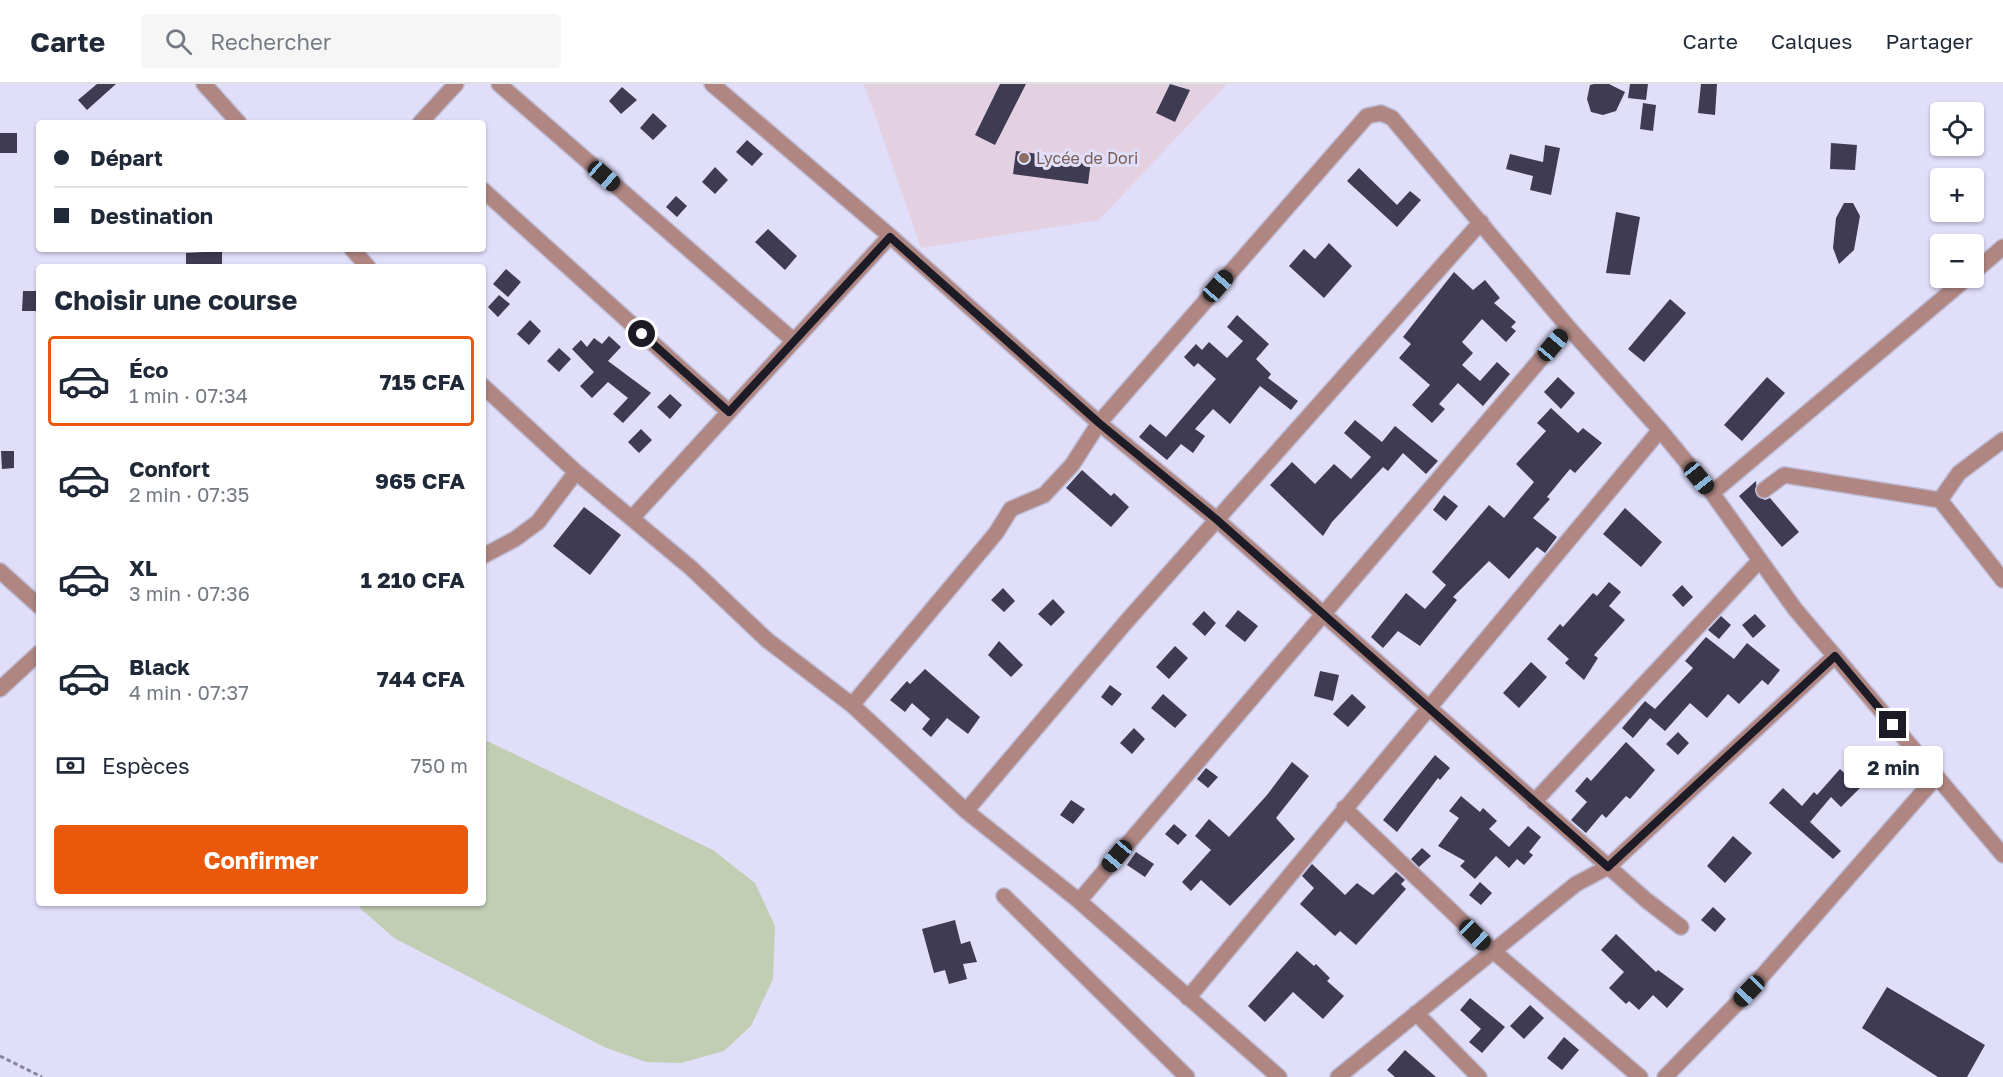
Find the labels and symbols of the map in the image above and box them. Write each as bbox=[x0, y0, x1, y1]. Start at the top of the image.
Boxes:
place label: Lycée de Dori bbox=[1036, 148, 1138, 168]
marker: Lycée de Dori bbox=[1017, 151, 1031, 165]
car bbox=[585, 157, 623, 195]
car bbox=[1199, 267, 1237, 305]
route start bbox=[628, 320, 655, 347]
car bbox=[1535, 325, 1571, 365]
car bbox=[1681, 458, 1717, 498]
route end bbox=[1879, 711, 1906, 738]
callout: 2 min bbox=[1844, 746, 1942, 788]
car bbox=[1099, 836, 1135, 876]
car bbox=[1456, 916, 1494, 954]
car bbox=[1730, 972, 1768, 1010]

